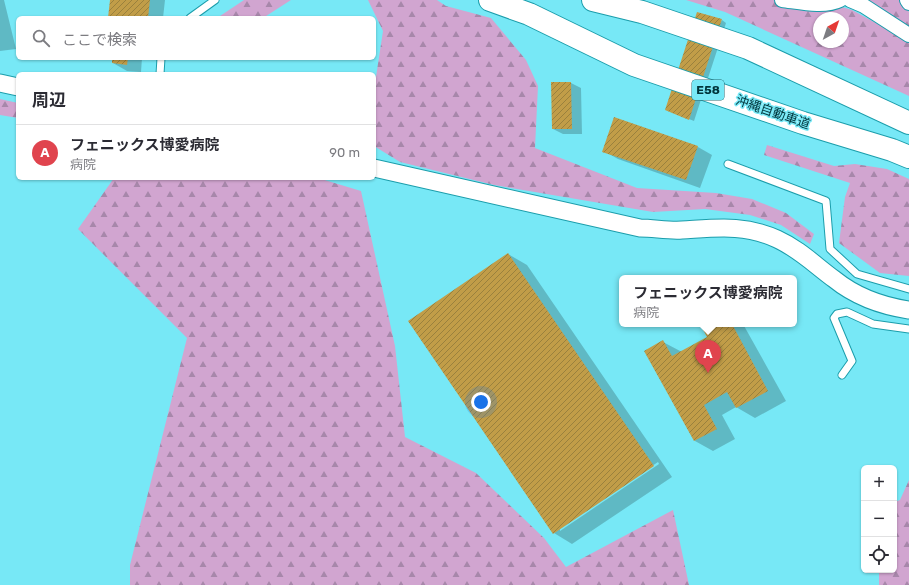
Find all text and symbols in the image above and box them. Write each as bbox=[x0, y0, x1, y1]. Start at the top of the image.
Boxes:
north arrow bbox=[813, 12, 849, 48]
search box bbox=[16, 16, 376, 60]
icon: search bbox=[30, 27, 52, 49]
text: ここで検索 bbox=[62, 31, 137, 49]
road number: E58 bbox=[692, 80, 724, 100]
text: 周辺 bbox=[32, 90, 66, 110]
street label: 沖縄自動車道 bbox=[734, 92, 812, 132]
text: フェニックス博愛病院 bbox=[70, 136, 220, 154]
text: A bbox=[40, 145, 50, 160]
text: 90 m bbox=[329, 145, 360, 160]
text: 病院 bbox=[70, 157, 96, 172]
popup bbox=[619, 275, 797, 327]
text: フェニックス博愛病院 bbox=[633, 284, 783, 302]
text: 病院 bbox=[633, 305, 659, 320]
pin: A bbox=[695, 340, 721, 373]
your location bbox=[471, 392, 491, 412]
map controls bbox=[861, 465, 897, 573]
button: + bbox=[861, 465, 897, 501]
button: − bbox=[861, 501, 897, 537]
button: locate bbox=[861, 537, 897, 573]

